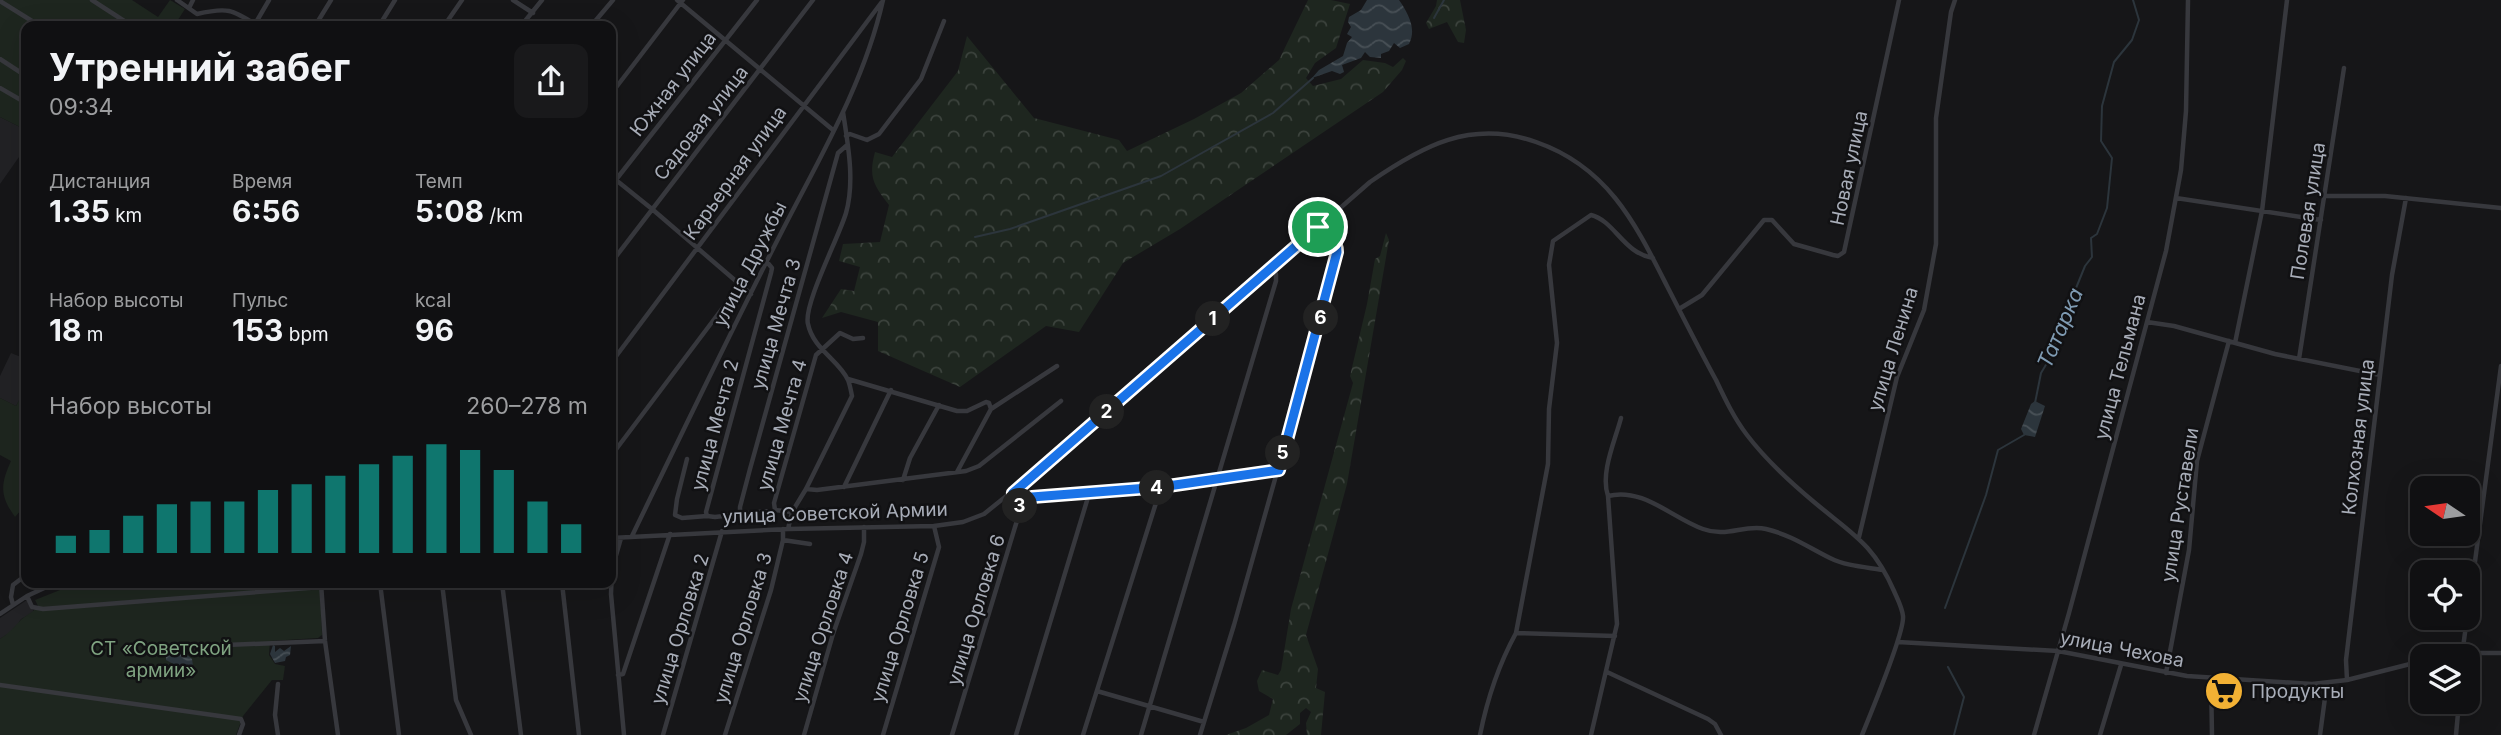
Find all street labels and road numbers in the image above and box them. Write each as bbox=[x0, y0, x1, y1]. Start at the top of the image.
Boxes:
street label: Южная улица bbox=[625, 27, 721, 141]
street label: Садовая улица bbox=[649, 61, 753, 185]
street label: Карьерная улица bbox=[679, 101, 791, 245]
street label: Новая улица bbox=[1826, 108, 1872, 228]
street label: Полевая улица bbox=[2286, 141, 2330, 281]
street label: улица Дружбы bbox=[709, 198, 791, 330]
street label: улица Мечта 3 bbox=[746, 256, 806, 392]
street label: улица Ленина bbox=[1863, 284, 1923, 414]
street label: улица Тельмана bbox=[2089, 292, 2151, 442]
street label: улица Мечта 2 bbox=[686, 357, 744, 493]
street label: улица Мечта 4 bbox=[752, 357, 812, 493]
street label: Колхозная улица bbox=[2337, 358, 2379, 516]
street label: улица Руставели bbox=[2156, 426, 2204, 584]
street label: улица Советской Армии bbox=[722, 498, 948, 528]
street label: улица Орловка 6 bbox=[942, 532, 1010, 688]
street label: улица Орловка 4 bbox=[788, 549, 858, 705]
street label: улица Орловка 5 bbox=[866, 549, 934, 705]
street label: улица Орловка 3 bbox=[709, 550, 777, 706]
street label: улица Орловка 2 bbox=[646, 551, 714, 707]
street label: улица Чехова bbox=[2058, 626, 2186, 672]

